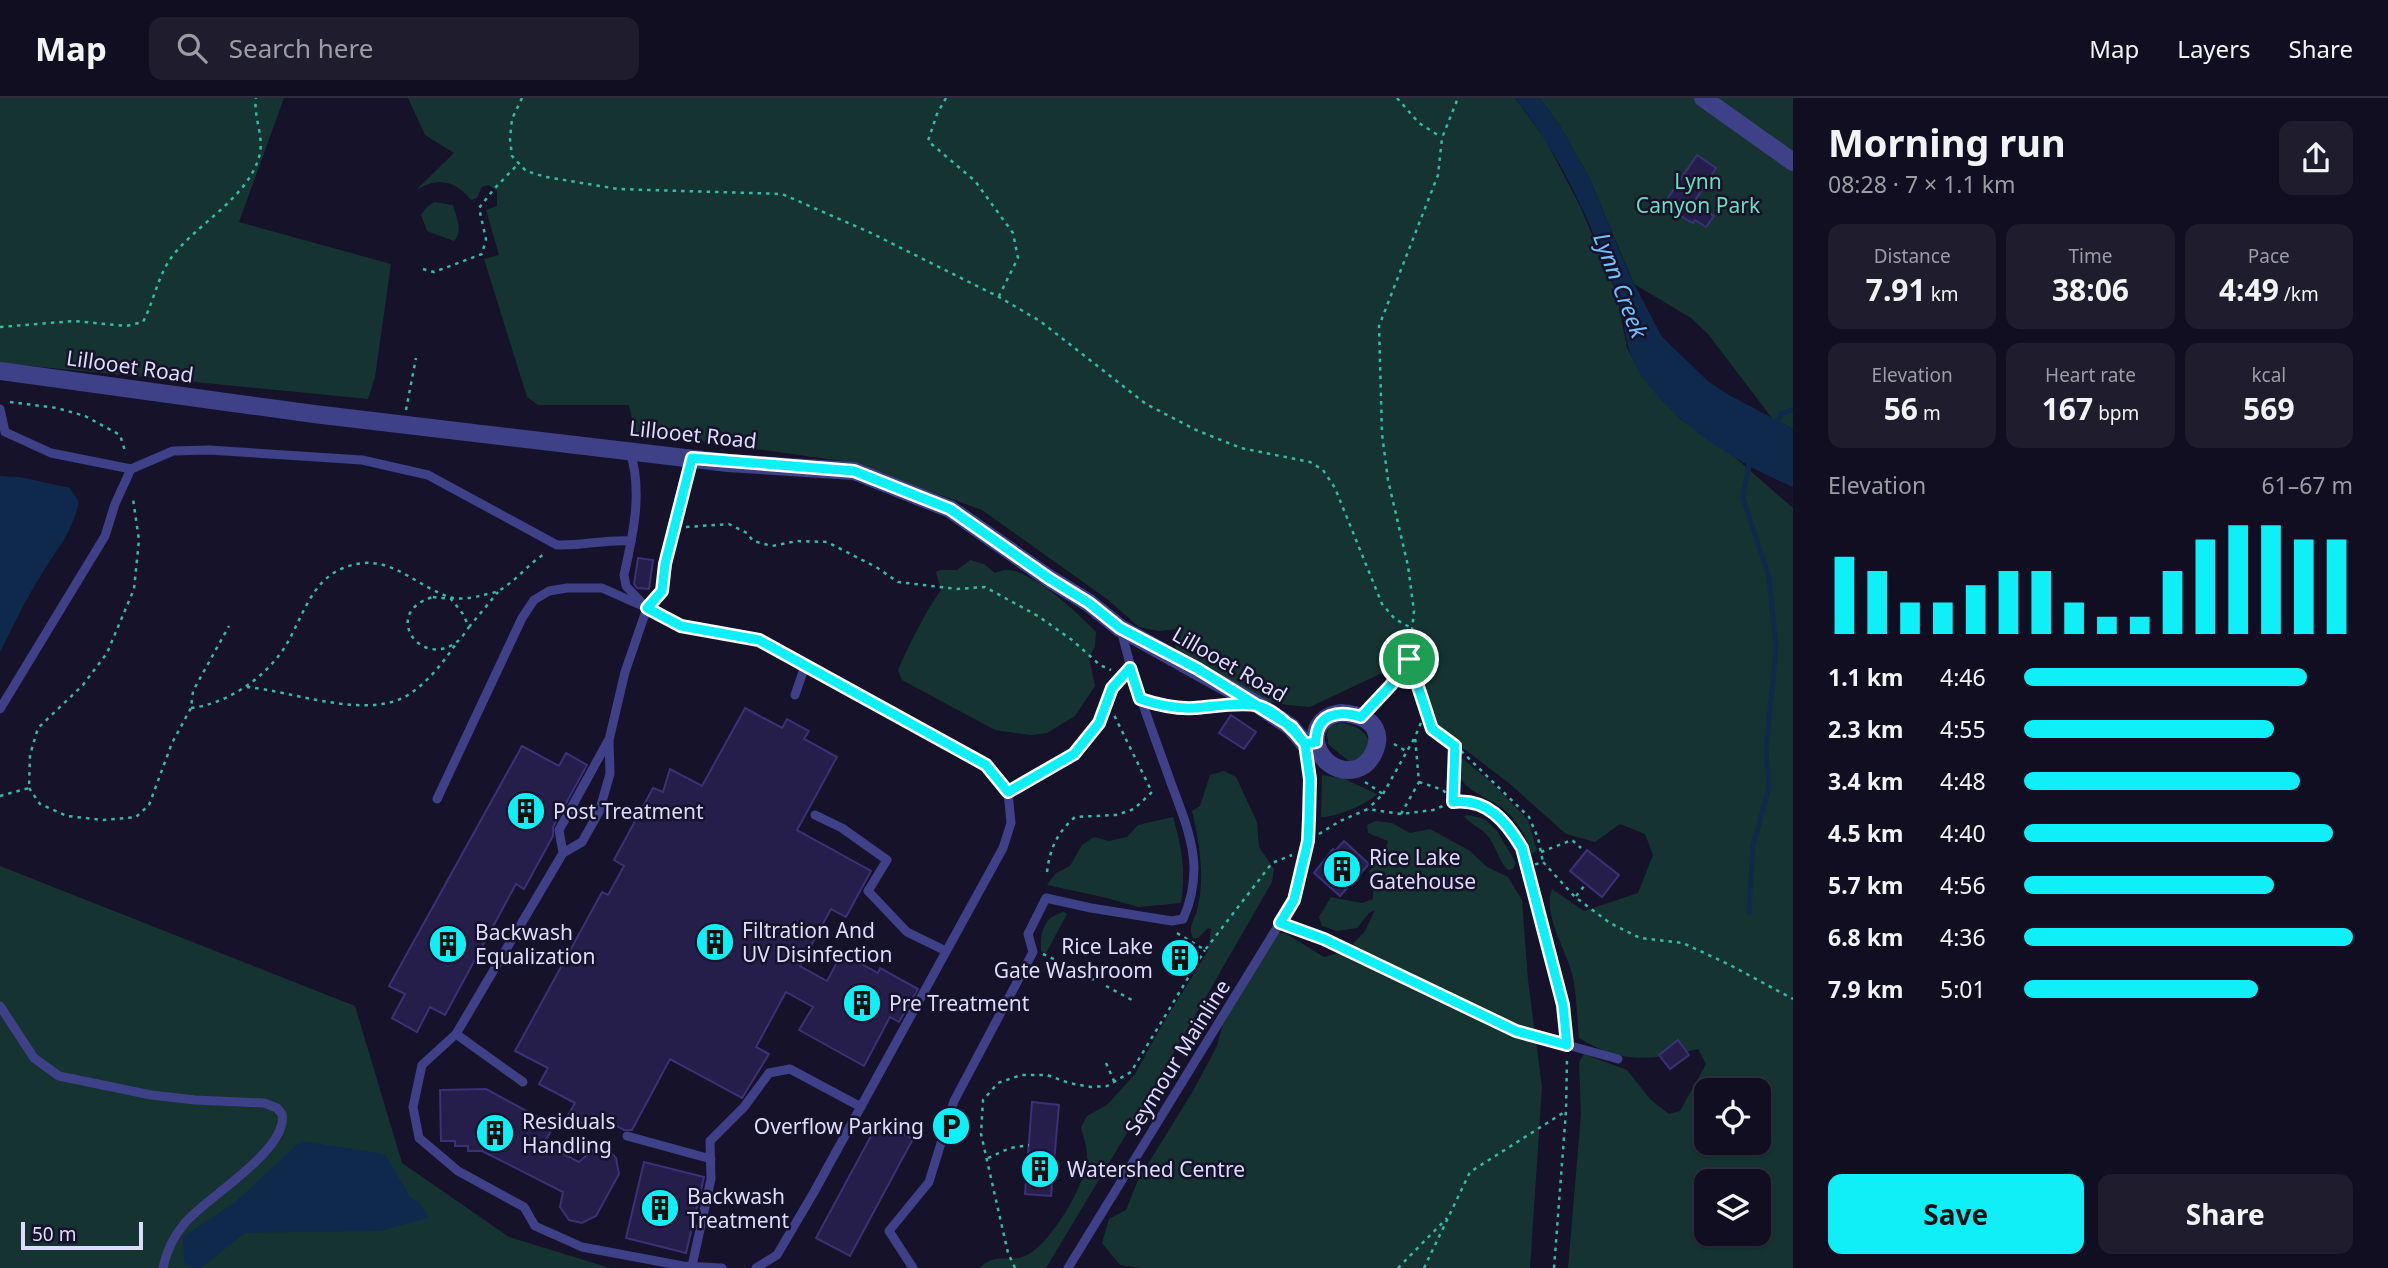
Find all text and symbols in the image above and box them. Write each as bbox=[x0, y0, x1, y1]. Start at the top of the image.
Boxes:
search box bbox=[149, 17, 639, 80]
text: Map bbox=[35, 26, 107, 71]
icon: search bbox=[173, 29, 211, 67]
text: Search here bbox=[229, 30, 373, 66]
text: Map bbox=[2089, 32, 2139, 65]
text: Layers bbox=[2177, 32, 2251, 65]
text: Share bbox=[2289, 32, 2353, 65]
text: Morning run bbox=[1828, 116, 2066, 168]
button: share bbox=[2279, 121, 2353, 195]
park label: Lynn Canyon Park bbox=[1636, 167, 1761, 219]
text: 08:28 · 7 × 1.1 km bbox=[1828, 168, 2015, 200]
water label: Lynn Creek bbox=[1586, 228, 1656, 344]
text: Distance bbox=[1874, 243, 1951, 269]
text: Time bbox=[2069, 243, 2112, 269]
text: Pace bbox=[2248, 243, 2290, 269]
text: 7.91 bbox=[1866, 269, 1926, 310]
text: 38:06 bbox=[2052, 269, 2129, 310]
text: 4:49 bbox=[2219, 269, 2279, 310]
text: km bbox=[1926, 281, 1959, 307]
text: /km bbox=[2279, 281, 2319, 307]
street label: Lillooet Road bbox=[65, 343, 195, 389]
text: Elevation bbox=[1872, 362, 1953, 388]
text: Heart rate bbox=[2045, 362, 2136, 388]
text: kcal bbox=[2251, 362, 2286, 388]
text: 56 bbox=[1884, 388, 1918, 429]
text: 167 bbox=[2042, 388, 2093, 429]
text: 569 bbox=[2243, 388, 2295, 429]
text: m bbox=[1918, 400, 1941, 426]
text: bpm bbox=[2093, 400, 2139, 426]
street label: Lillooet Road bbox=[628, 413, 758, 455]
text: Elevation bbox=[1828, 469, 1926, 501]
text: 61–67 m bbox=[2261, 469, 2353, 501]
street label: Lillooet Road bbox=[1168, 620, 1292, 708]
pin bbox=[1379, 629, 1439, 689]
icon: arrive bbox=[1390, 640, 1428, 678]
text: 1.1 km bbox=[1828, 661, 1903, 693]
text: 4:46 bbox=[1940, 661, 1986, 693]
text: 2.3 km bbox=[1828, 713, 1903, 745]
text: 4:55 bbox=[1940, 713, 1986, 745]
text: 3.4 km bbox=[1828, 765, 1903, 797]
text: 4:48 bbox=[1940, 765, 1986, 797]
building icon: Post Treatment bbox=[505, 790, 547, 832]
place label: Post Treatment bbox=[553, 797, 704, 825]
text: 4.5 km bbox=[1828, 817, 1903, 849]
text: 4:40 bbox=[1940, 817, 1986, 849]
place label: Rice Lake Gatehouse bbox=[1369, 843, 1476, 895]
building icon: Rice Lake Gatehouse bbox=[1321, 848, 1363, 890]
text: 5.7 km bbox=[1828, 869, 1903, 901]
text: 4:56 bbox=[1940, 869, 1986, 901]
place label: Filtration And UV Disinfection bbox=[742, 916, 892, 968]
place label: Backwash Equalization bbox=[475, 918, 596, 970]
building icon: Filtration And UV Disinfection bbox=[694, 921, 736, 963]
text: 6.8 km bbox=[1828, 921, 1903, 953]
text: 4:36 bbox=[1940, 921, 1986, 953]
building icon: Backwash Equalization bbox=[427, 923, 469, 965]
place label: Rice Lake Gate Washroom bbox=[994, 932, 1153, 984]
building icon: Rice Lake Gate Washroom bbox=[1159, 937, 1201, 979]
text: 7.9 km bbox=[1828, 973, 1903, 1005]
text: 5:01 bbox=[1940, 973, 1986, 1005]
street label: Seymour Mainline bbox=[1118, 974, 1236, 1140]
building icon: Pre Treatment bbox=[841, 982, 883, 1024]
place label: Pre Treatment bbox=[889, 989, 1030, 1017]
map controls bbox=[1694, 1078, 1771, 1246]
button: locate bbox=[1694, 1078, 1771, 1155]
parking icon: Overflow Parking bbox=[930, 1105, 972, 1147]
place label: Residuals Handling bbox=[522, 1107, 616, 1159]
building icon: Residuals Handling bbox=[474, 1112, 516, 1154]
place label: Overflow Parking bbox=[754, 1112, 924, 1140]
building icon: Watershed Centre bbox=[1019, 1148, 1061, 1190]
place label: Watershed Centre bbox=[1067, 1155, 1245, 1183]
button: layers bbox=[1694, 1169, 1771, 1246]
button: Save bbox=[1828, 1174, 2084, 1254]
button: Share bbox=[2098, 1174, 2353, 1254]
place label: Backwash Treatment bbox=[687, 1182, 790, 1234]
building icon: Backwash Treatment bbox=[639, 1187, 681, 1229]
scale bar bbox=[21, 1219, 144, 1251]
text: 50 m bbox=[32, 1221, 76, 1247]

